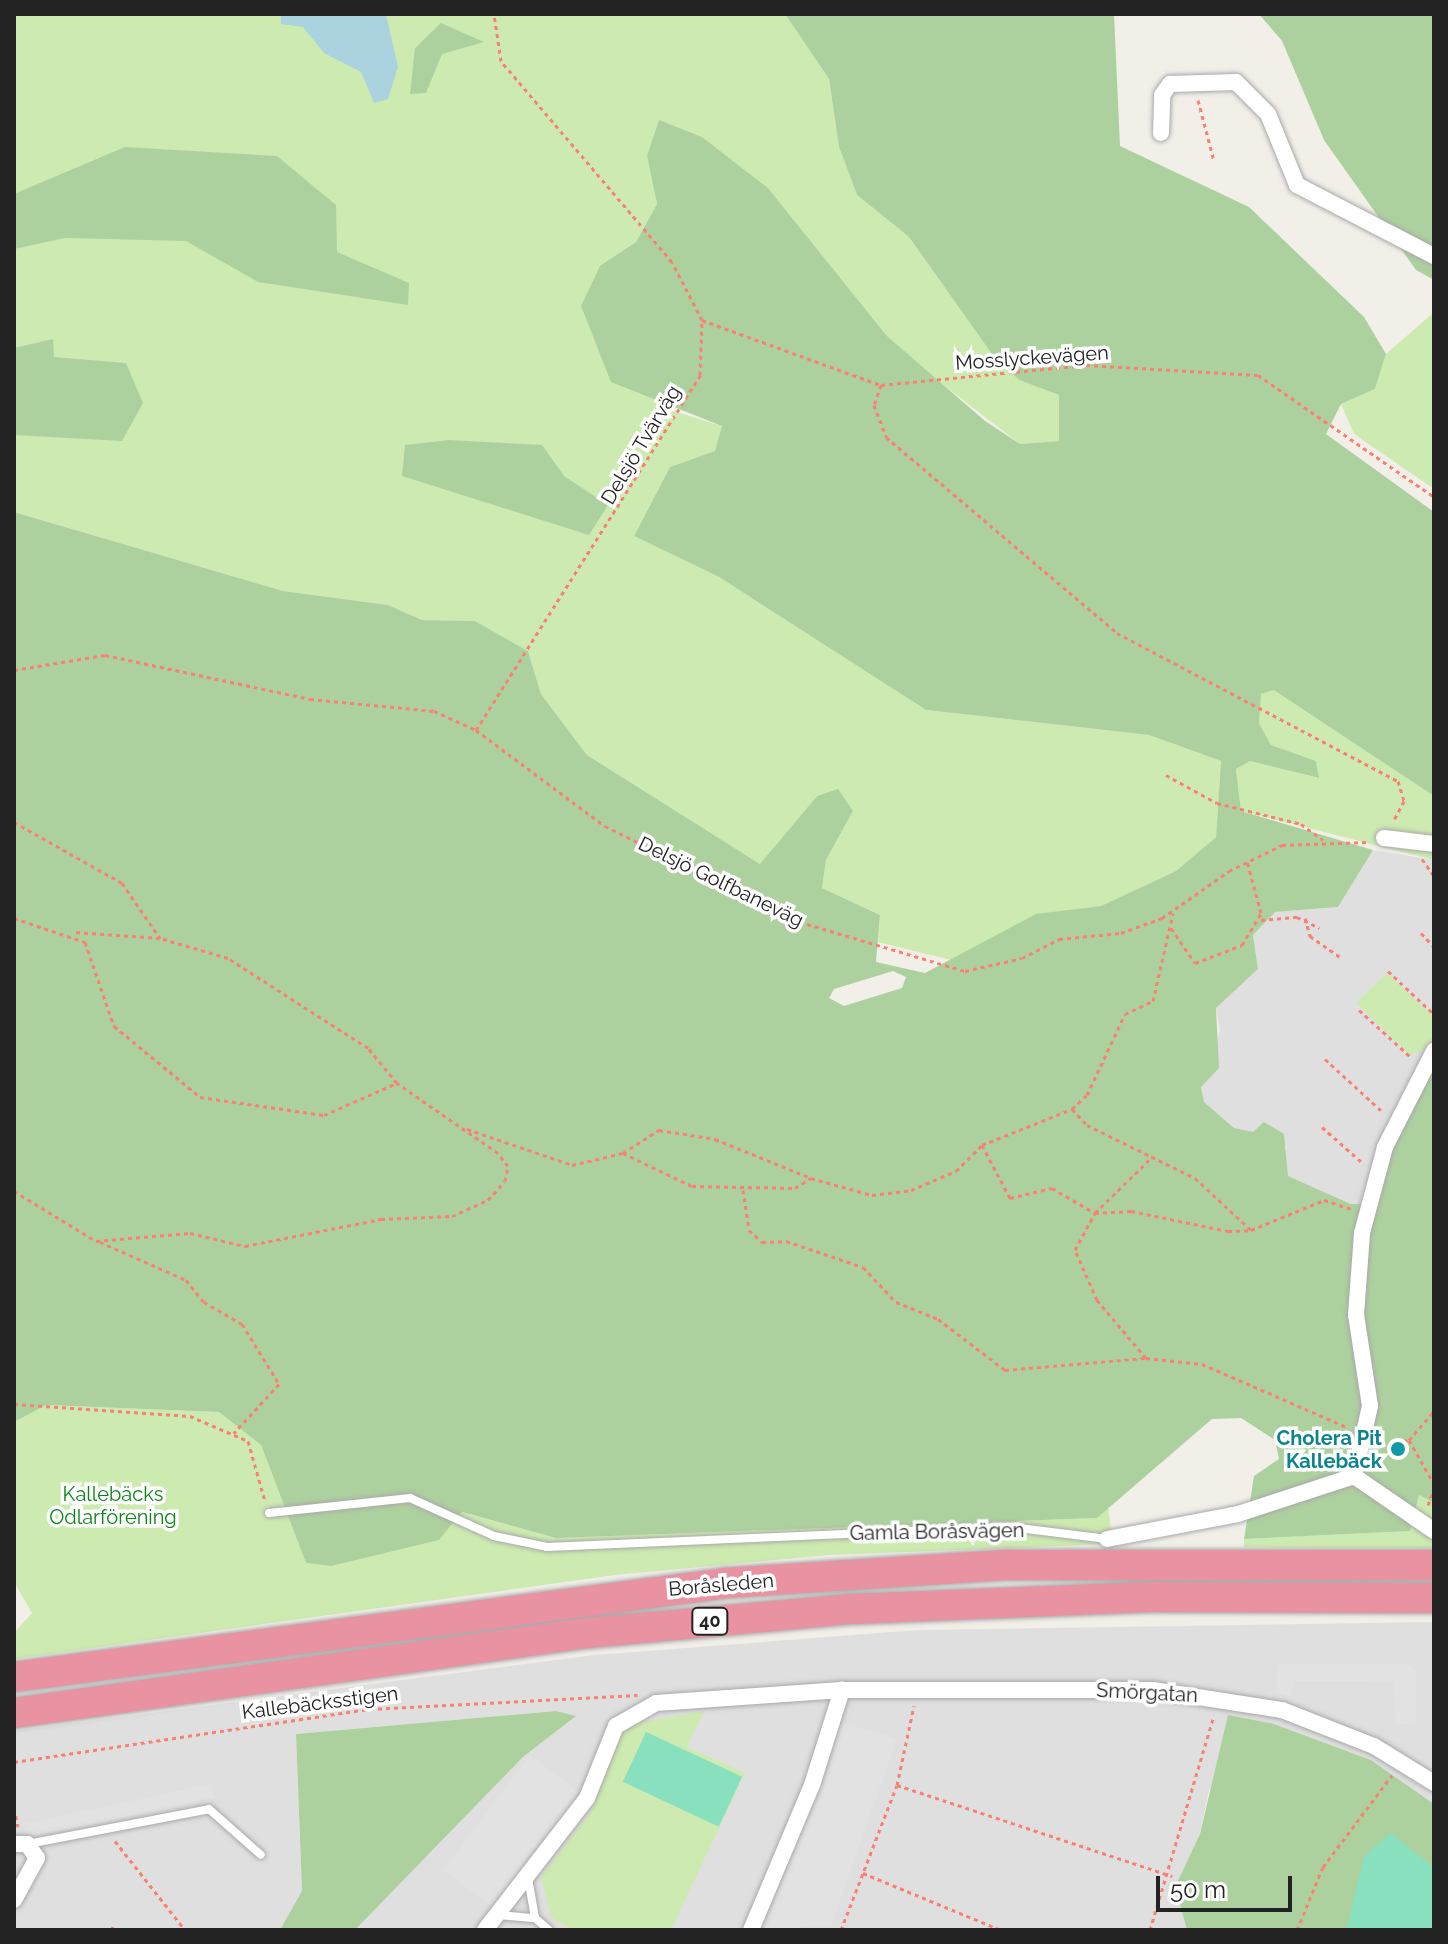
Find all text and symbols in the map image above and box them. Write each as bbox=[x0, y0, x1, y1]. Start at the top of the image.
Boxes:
street label: Mosslyckevägen bbox=[954, 341, 1110, 375]
street label: Delsjö Tvärväg bbox=[596, 381, 686, 509]
street label: Delsjö Golfbaneväg bbox=[634, 832, 808, 932]
place label: Cholera Pit Kallebäck bbox=[1277, 1426, 1382, 1473]
marker: Cholera Pit Kallebäck bbox=[1389, 1440, 1407, 1458]
park label: Kallebäcks Odlarförening bbox=[49, 1482, 177, 1529]
street label: Gamla Boråsvägen bbox=[849, 1518, 1025, 1546]
street label: Boråsleden bbox=[667, 1568, 775, 1602]
road number: 40 bbox=[690, 1607, 730, 1635]
street label: Smörgatan bbox=[1096, 1678, 1198, 1708]
street label: Kallebäcksstigen bbox=[240, 1682, 400, 1724]
scale bar bbox=[1160, 1860, 1296, 1910]
text: 50 m bbox=[1170, 1875, 1226, 1904]

